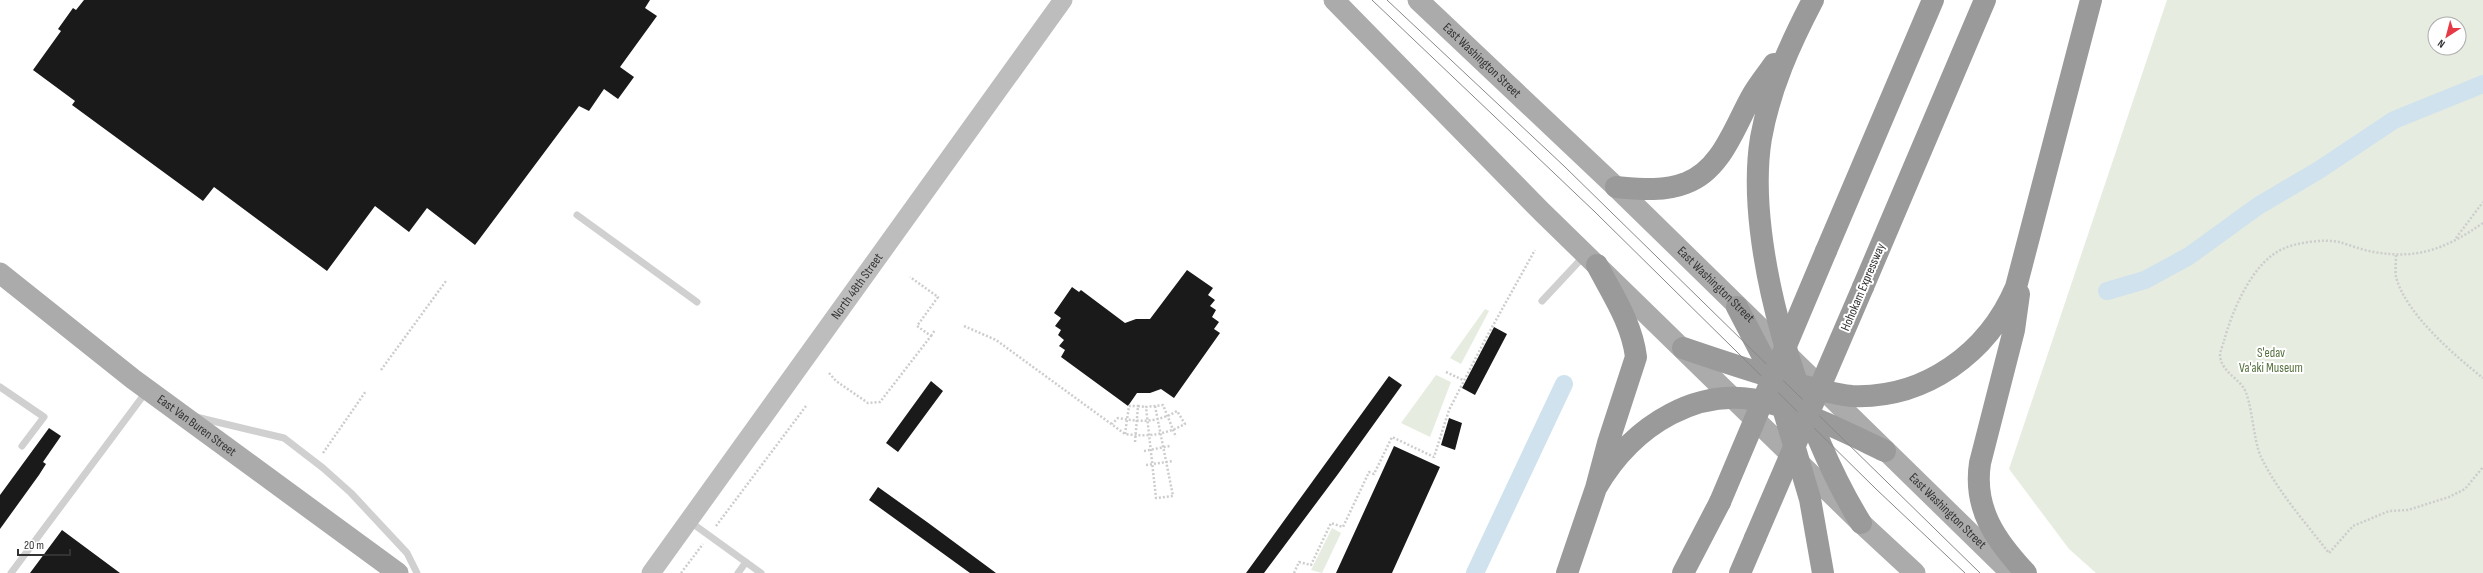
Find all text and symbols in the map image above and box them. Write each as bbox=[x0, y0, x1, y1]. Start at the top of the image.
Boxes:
north arrow bbox=[2427, 16, 2467, 56]
street label: East Washington Street bbox=[1439, 20, 1525, 101]
text: N bbox=[2435, 37, 2448, 51]
street label: Hohokam Expressway bbox=[1837, 241, 1889, 333]
street label: East Washington Street bbox=[1674, 243, 1758, 326]
street label: North 48th Street bbox=[828, 250, 886, 323]
park label: S'edav Va'aki Museum bbox=[2239, 345, 2303, 376]
street label: East Van Buren Street bbox=[154, 391, 239, 460]
street label: East Washington Street bbox=[1906, 470, 1990, 552]
scale bar bbox=[18, 531, 70, 557]
text: 20 m bbox=[24, 538, 44, 553]

